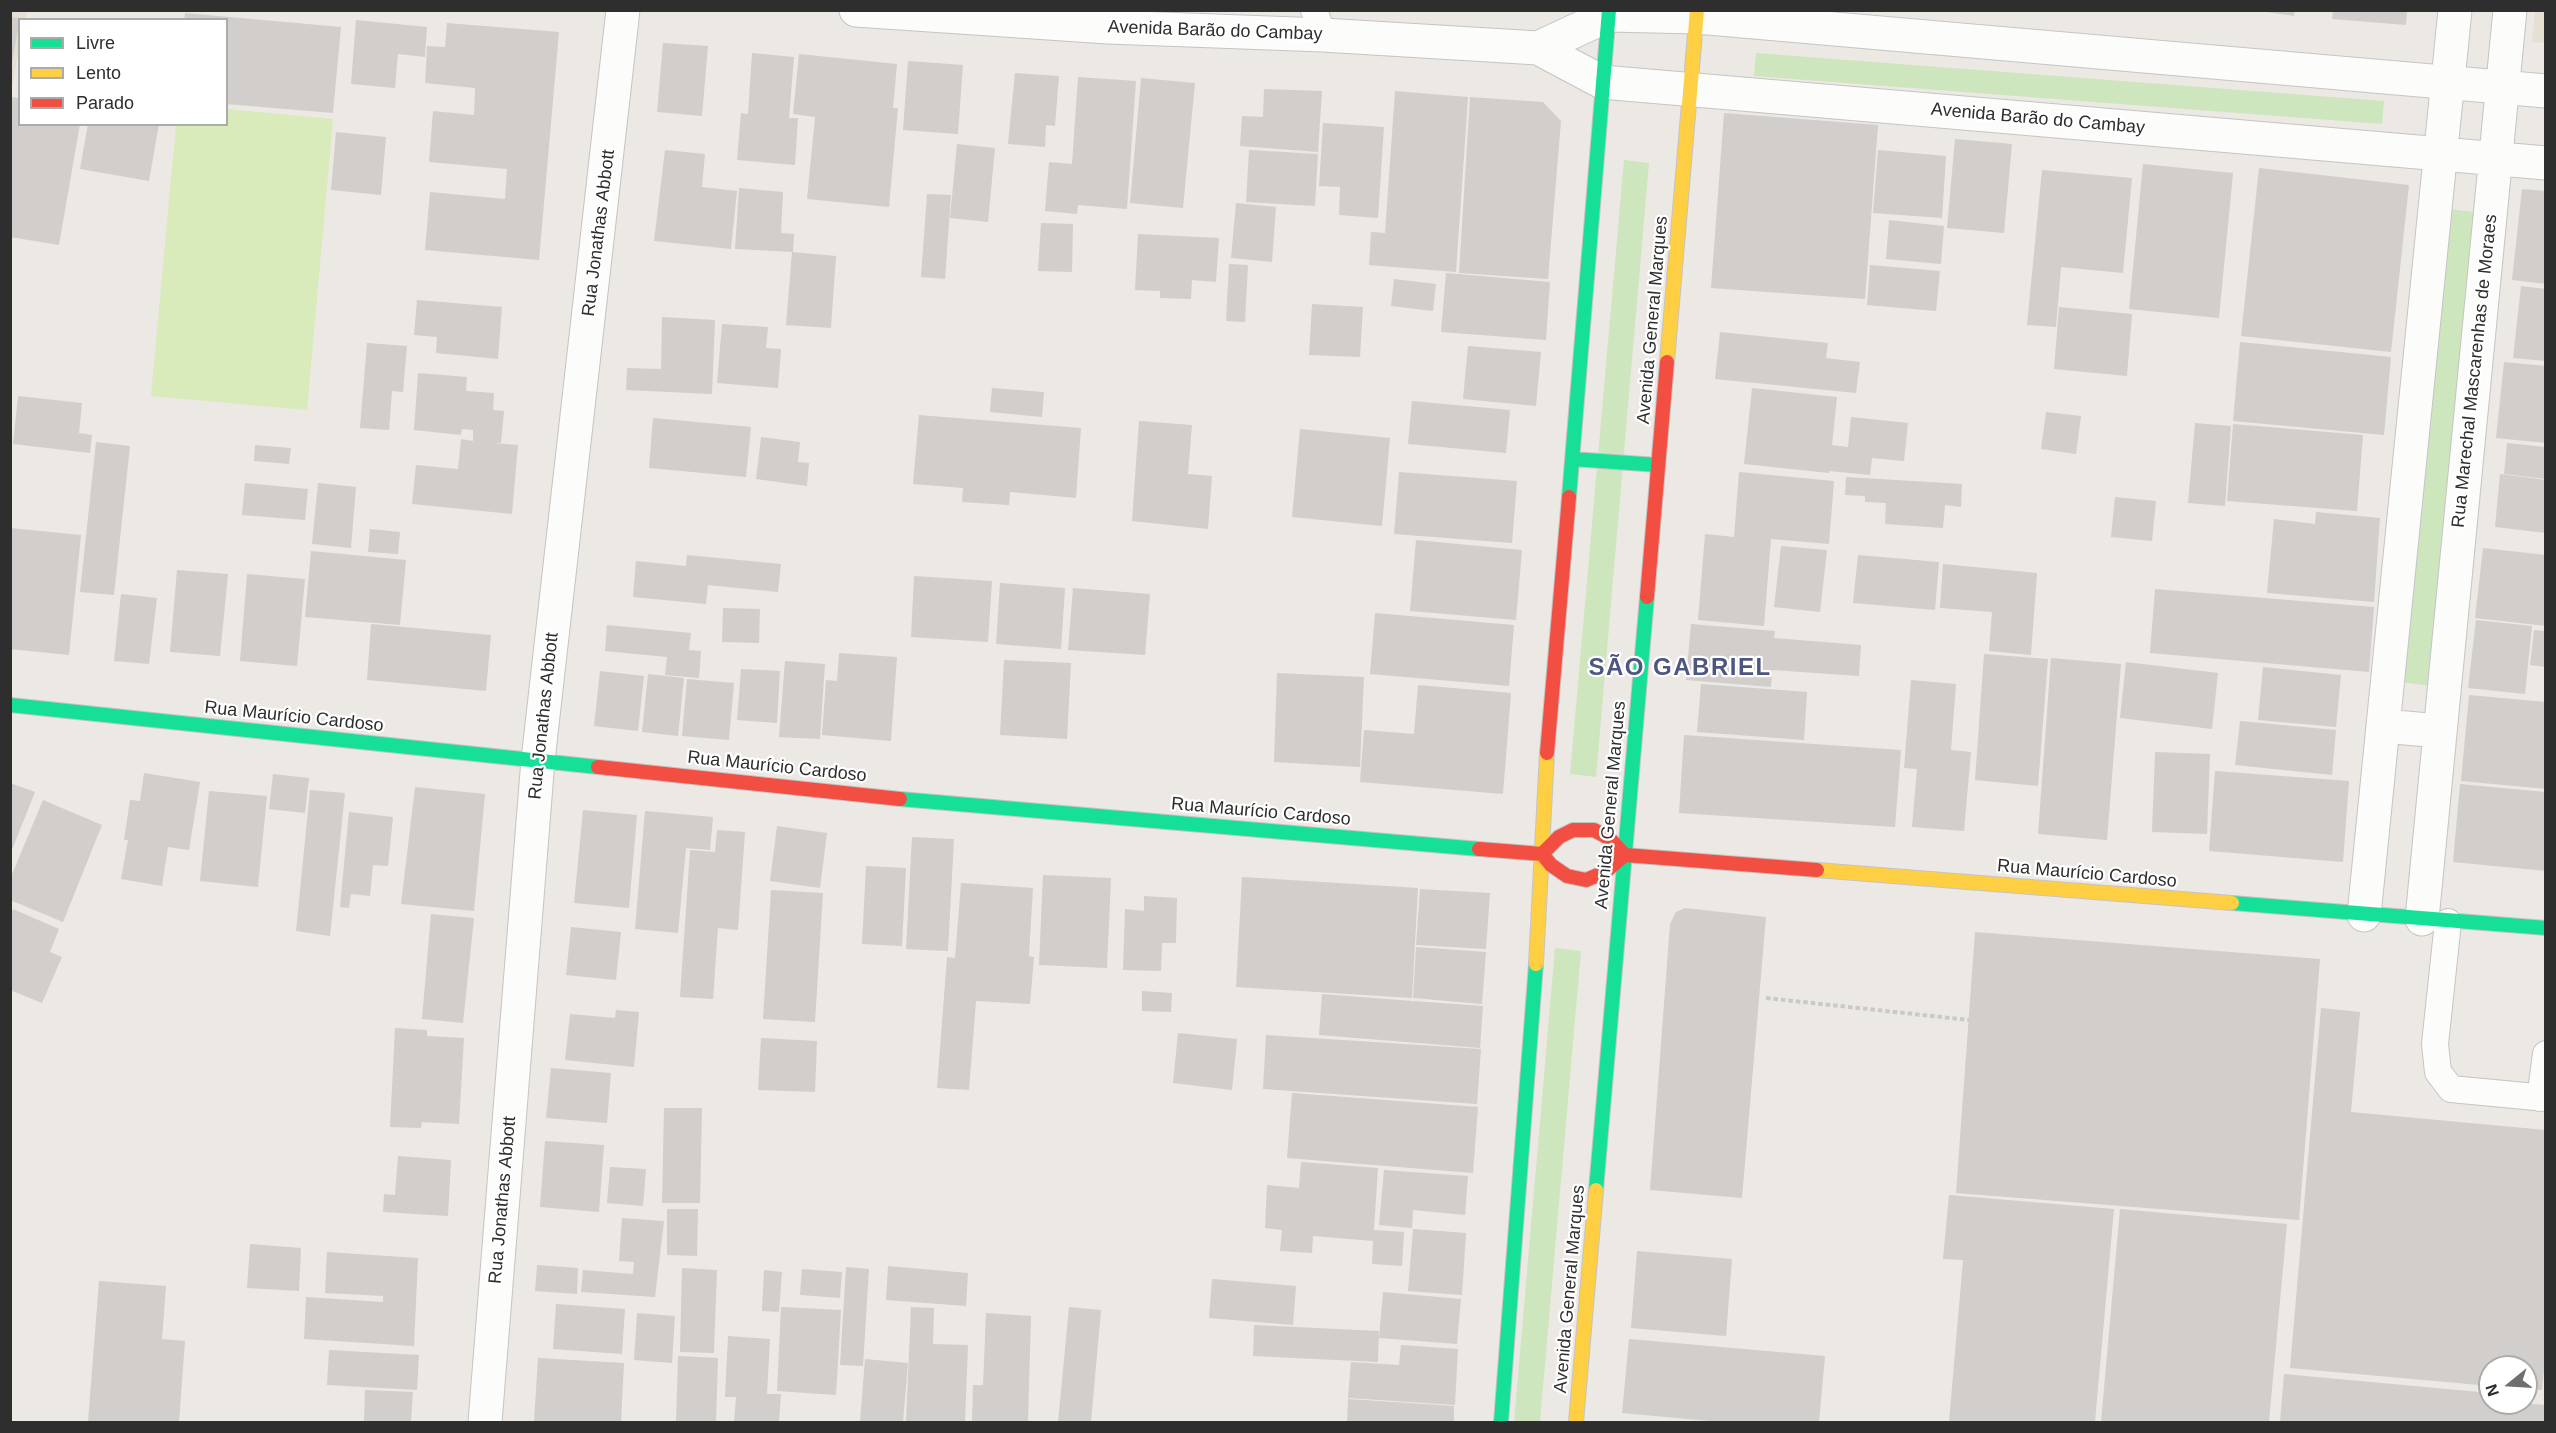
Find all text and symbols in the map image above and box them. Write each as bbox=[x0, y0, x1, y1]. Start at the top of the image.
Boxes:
street label: Avenida Barão do Cambay bbox=[1107, 16, 1323, 46]
legend bbox=[18, 18, 228, 126]
text: Livre bbox=[76, 33, 115, 53]
text: Lento bbox=[76, 63, 121, 83]
text: Parado bbox=[76, 93, 134, 113]
street label: Avenida Barão do Cambay bbox=[1930, 99, 2146, 139]
street label: Rua Jonathas Abbott bbox=[578, 148, 620, 318]
street label: Rua Marechal Mascarenhas de Moraes bbox=[2448, 213, 2502, 529]
street label: Avenida General Marques bbox=[1633, 215, 1673, 425]
street label: Rua Jonathas Abbott bbox=[524, 631, 564, 801]
district label: SÃO GABRIEL bbox=[1588, 654, 1772, 682]
street label: Rua Maurício Cardoso bbox=[203, 697, 385, 737]
street label: Avenida General Marques bbox=[1591, 700, 1631, 910]
street label: Rua Maurício Cardoso bbox=[686, 747, 868, 787]
street label: Rua Maurício Cardoso bbox=[1170, 793, 1352, 831]
street label: Rua Maurício Cardoso bbox=[1996, 855, 2178, 893]
street label: Rua Jonathas Abbott bbox=[485, 1115, 521, 1285]
street label: Avenida General Marques bbox=[1550, 1184, 1590, 1394]
north arrow bbox=[2478, 1355, 2538, 1415]
text: N bbox=[2482, 1382, 2502, 1398]

